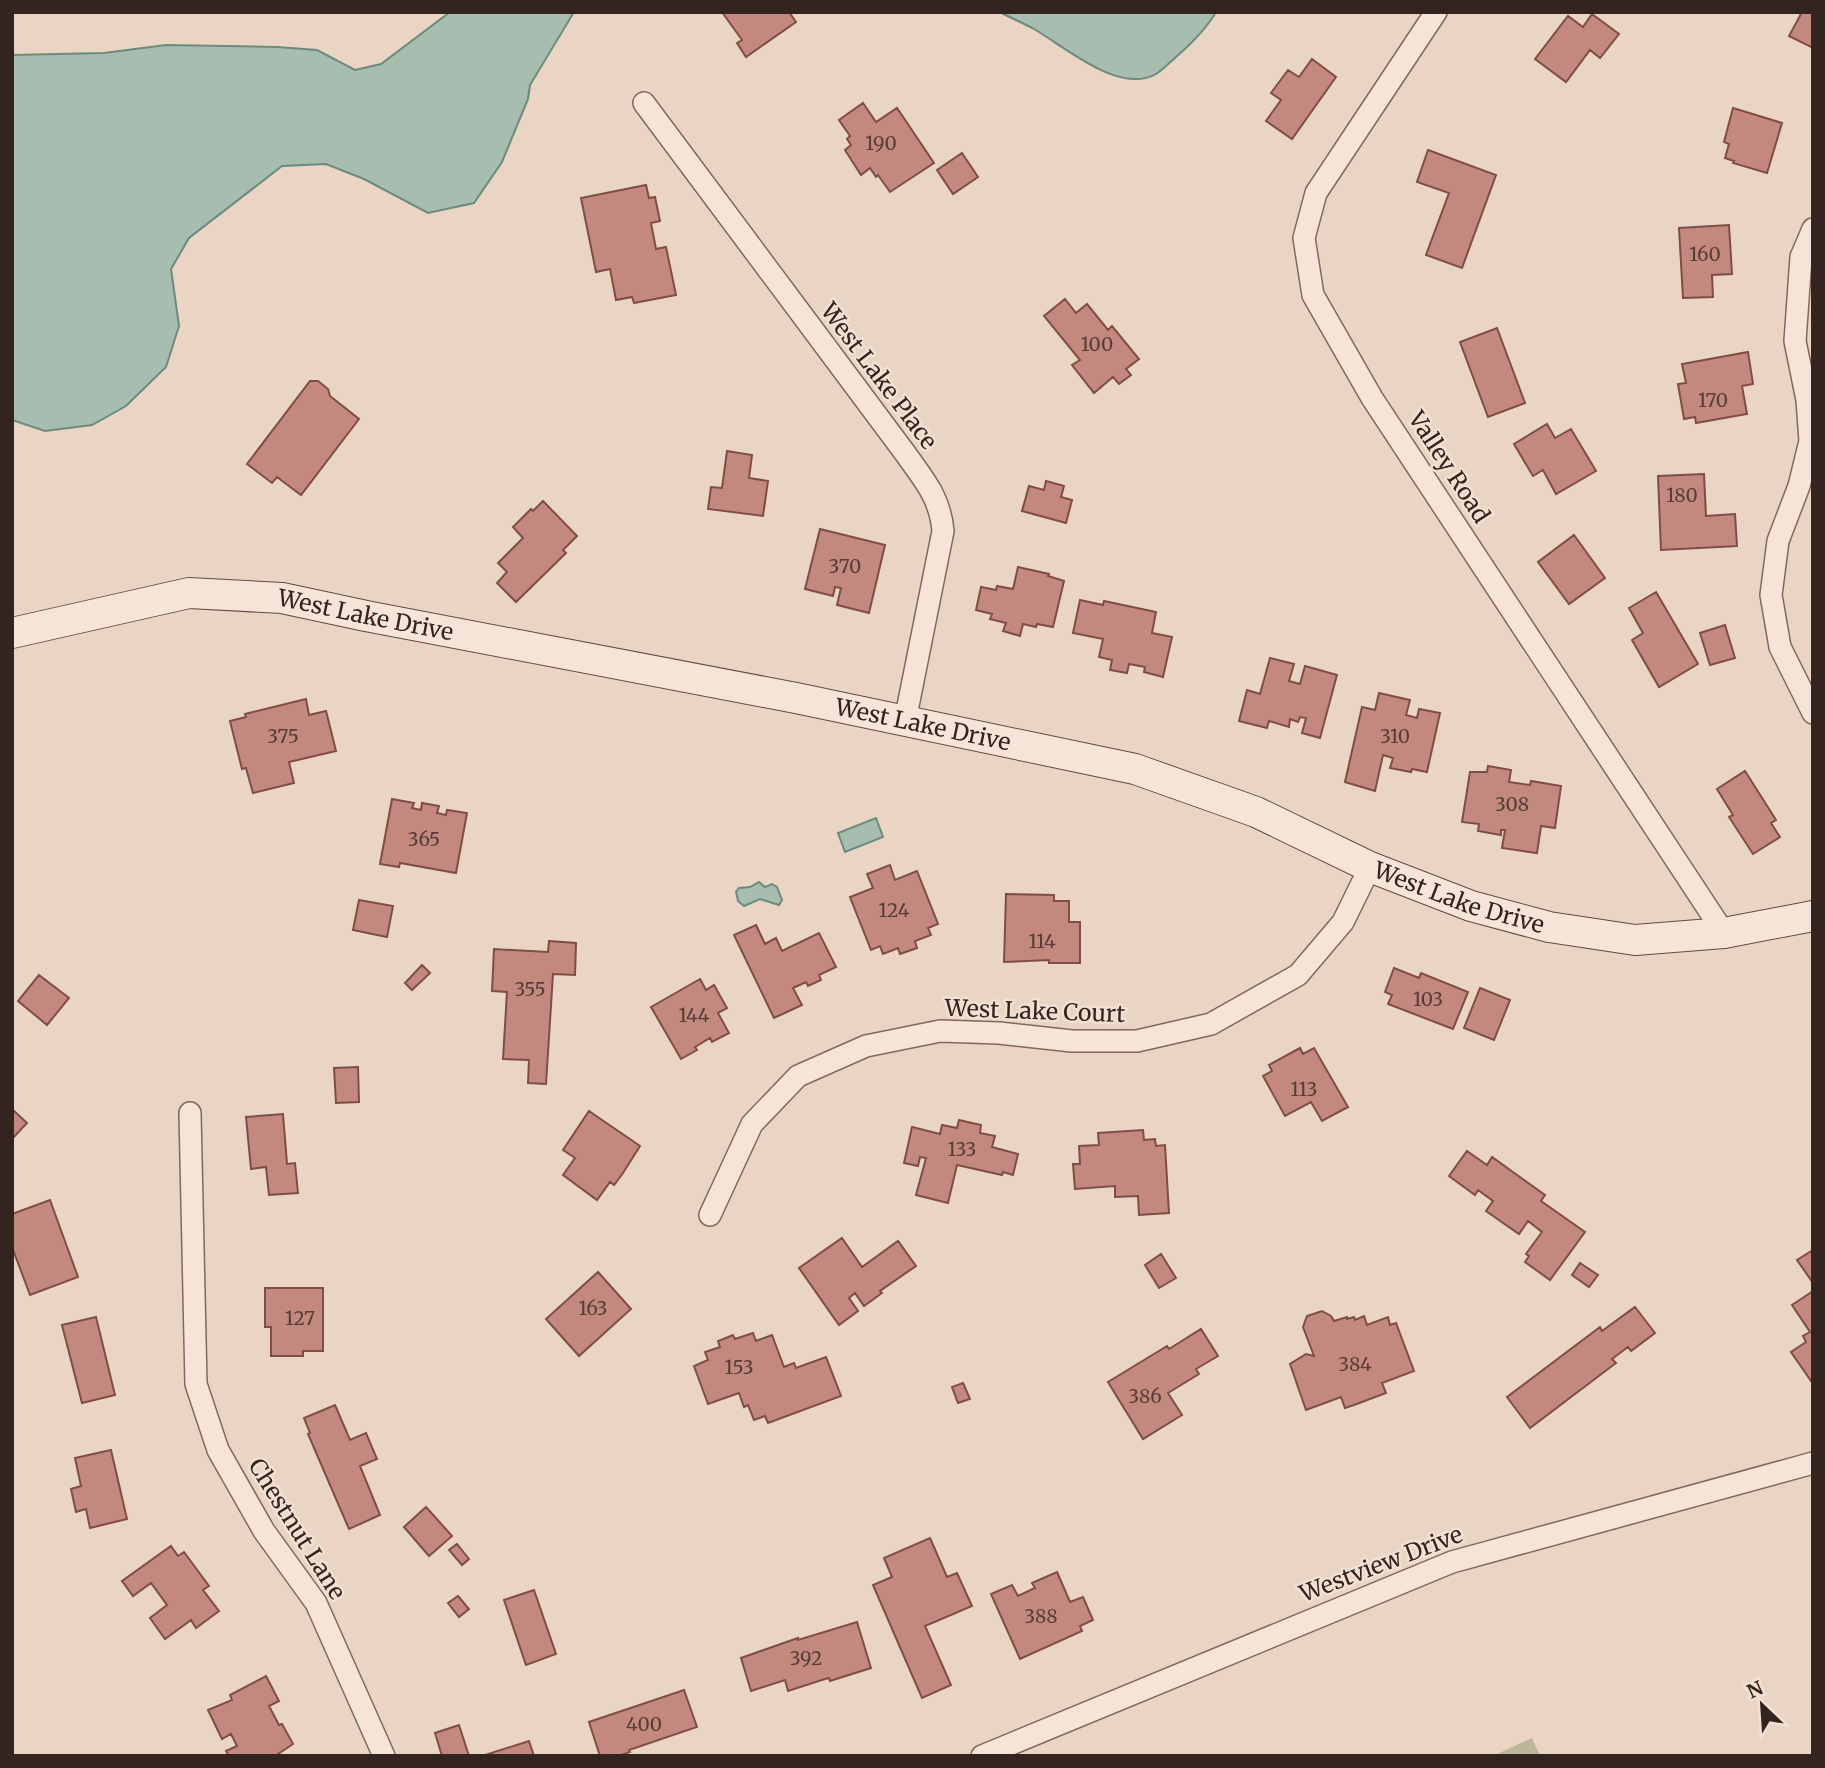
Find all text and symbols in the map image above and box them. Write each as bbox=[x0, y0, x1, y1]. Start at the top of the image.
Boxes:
house number: 190 bbox=[865, 131, 897, 155]
house number: 160 bbox=[1689, 242, 1721, 266]
street label: West Lake Place bbox=[814, 296, 944, 455]
house number: 100 bbox=[1081, 332, 1113, 356]
house number: 170 bbox=[1698, 388, 1728, 412]
street label: Valley Road bbox=[1402, 405, 1496, 528]
house number: 180 bbox=[1666, 483, 1698, 507]
house number: 370 bbox=[829, 554, 861, 578]
street label: West Lake Drive bbox=[274, 582, 456, 646]
street label: West Lake Drive bbox=[832, 691, 1013, 757]
house number: 375 bbox=[267, 724, 299, 748]
house number: 310 bbox=[1380, 724, 1410, 748]
house number: 308 bbox=[1495, 792, 1529, 816]
house number: 365 bbox=[408, 827, 440, 851]
street label: West Lake Drive bbox=[1369, 855, 1548, 939]
house number: 124 bbox=[879, 898, 910, 922]
house number: 114 bbox=[1028, 929, 1056, 953]
house number: 355 bbox=[515, 977, 545, 1001]
house number: 103 bbox=[1413, 987, 1443, 1011]
street label: West Lake Court bbox=[943, 993, 1126, 1028]
house number: 144 bbox=[679, 1003, 710, 1027]
house number: 113 bbox=[1291, 1077, 1317, 1101]
house number: 133 bbox=[948, 1137, 976, 1161]
house number: 163 bbox=[579, 1296, 608, 1320]
house number: 127 bbox=[285, 1306, 315, 1330]
house number: 384 bbox=[1338, 1352, 1372, 1376]
house number: 153 bbox=[724, 1355, 754, 1379]
house number: 386 bbox=[1128, 1384, 1162, 1408]
street label: Chestnut Lane bbox=[243, 1453, 352, 1605]
street label: Westview Drive bbox=[1294, 1519, 1466, 1608]
house number: 388 bbox=[1024, 1604, 1058, 1628]
house number: 392 bbox=[790, 1646, 822, 1670]
north arrow bbox=[1727, 1670, 1797, 1740]
text: N bbox=[1743, 1676, 1767, 1704]
house number: 400 bbox=[626, 1712, 662, 1736]

